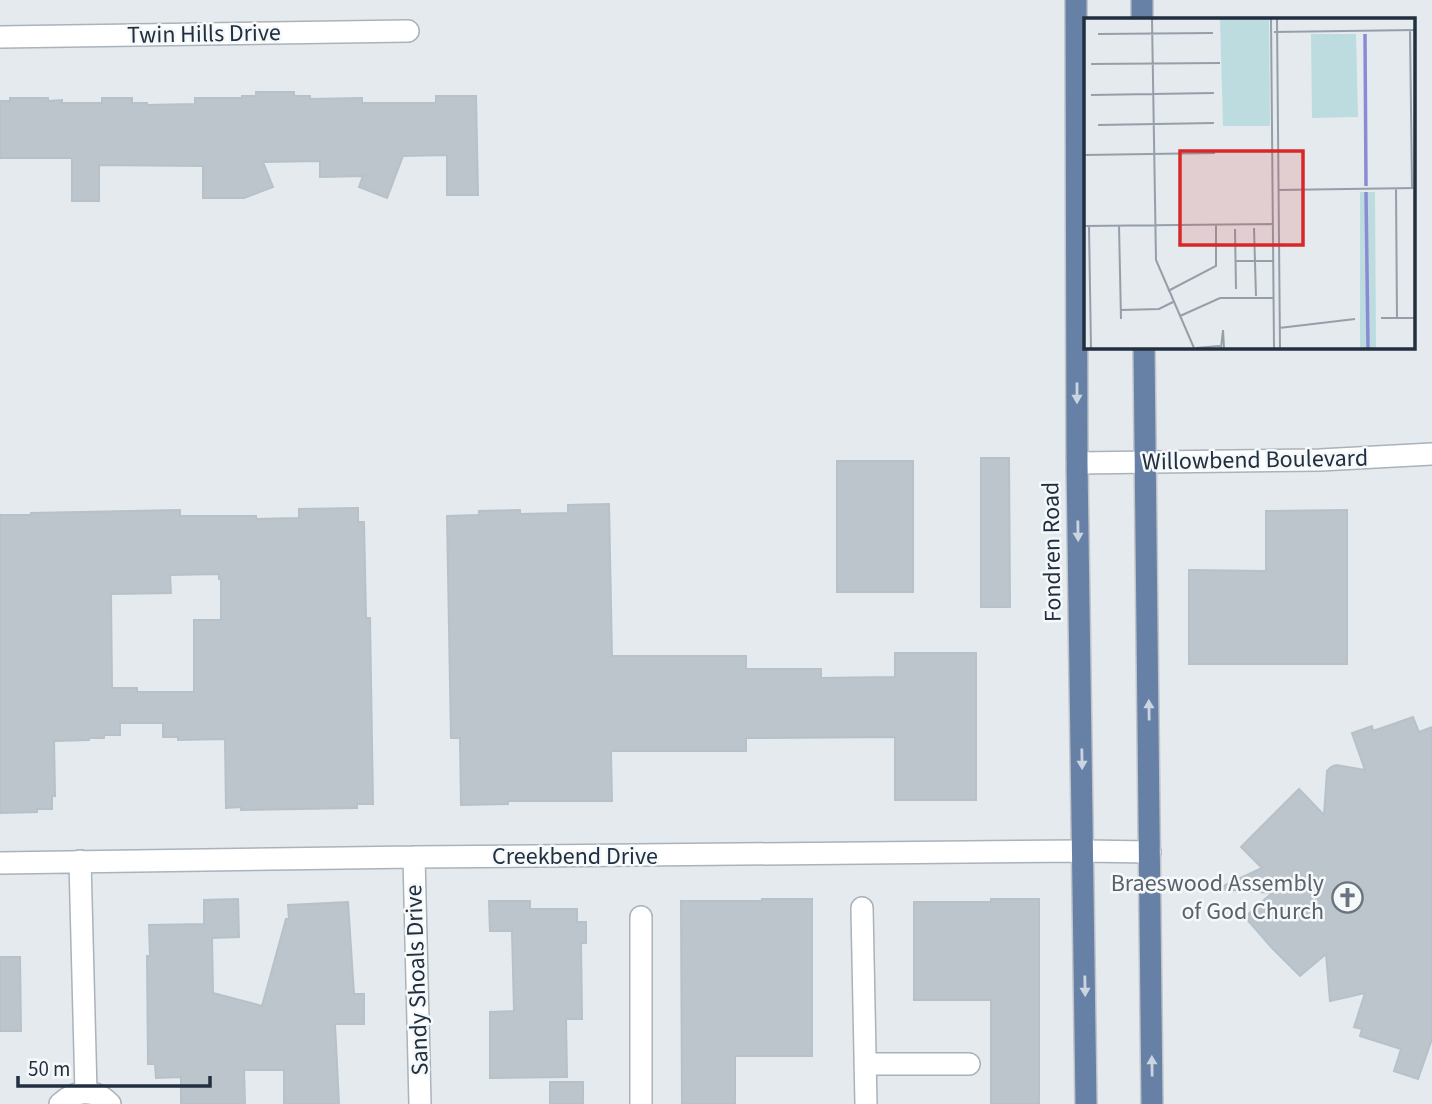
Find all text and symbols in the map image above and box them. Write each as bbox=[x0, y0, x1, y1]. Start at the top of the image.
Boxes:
street label: Twin Hills Drive bbox=[127, 15, 281, 53]
inset map bbox=[1084, 18, 1414, 348]
one-way arrow bbox=[1071, 382, 1083, 404]
street label: Willowbend Boulevard bbox=[1142, 441, 1368, 479]
street label: Fondren Road bbox=[1033, 481, 1071, 623]
one-way arrow bbox=[1072, 521, 1084, 543]
one-way arrow bbox=[1143, 699, 1155, 721]
one-way arrow bbox=[1076, 748, 1088, 770]
street label: Creekbend Drive bbox=[492, 839, 658, 874]
place label: Braeswood Assembly of God Church bbox=[1111, 866, 1324, 929]
church icon: Braeswood Assembly of God Church bbox=[1330, 880, 1364, 914]
street label: Sandy Shoals Drive bbox=[396, 884, 438, 1076]
one-way arrow bbox=[1079, 976, 1091, 998]
scale bar bbox=[18, 1044, 210, 1088]
text: 50 m bbox=[28, 1054, 70, 1084]
one-way arrow bbox=[1146, 1055, 1158, 1077]

